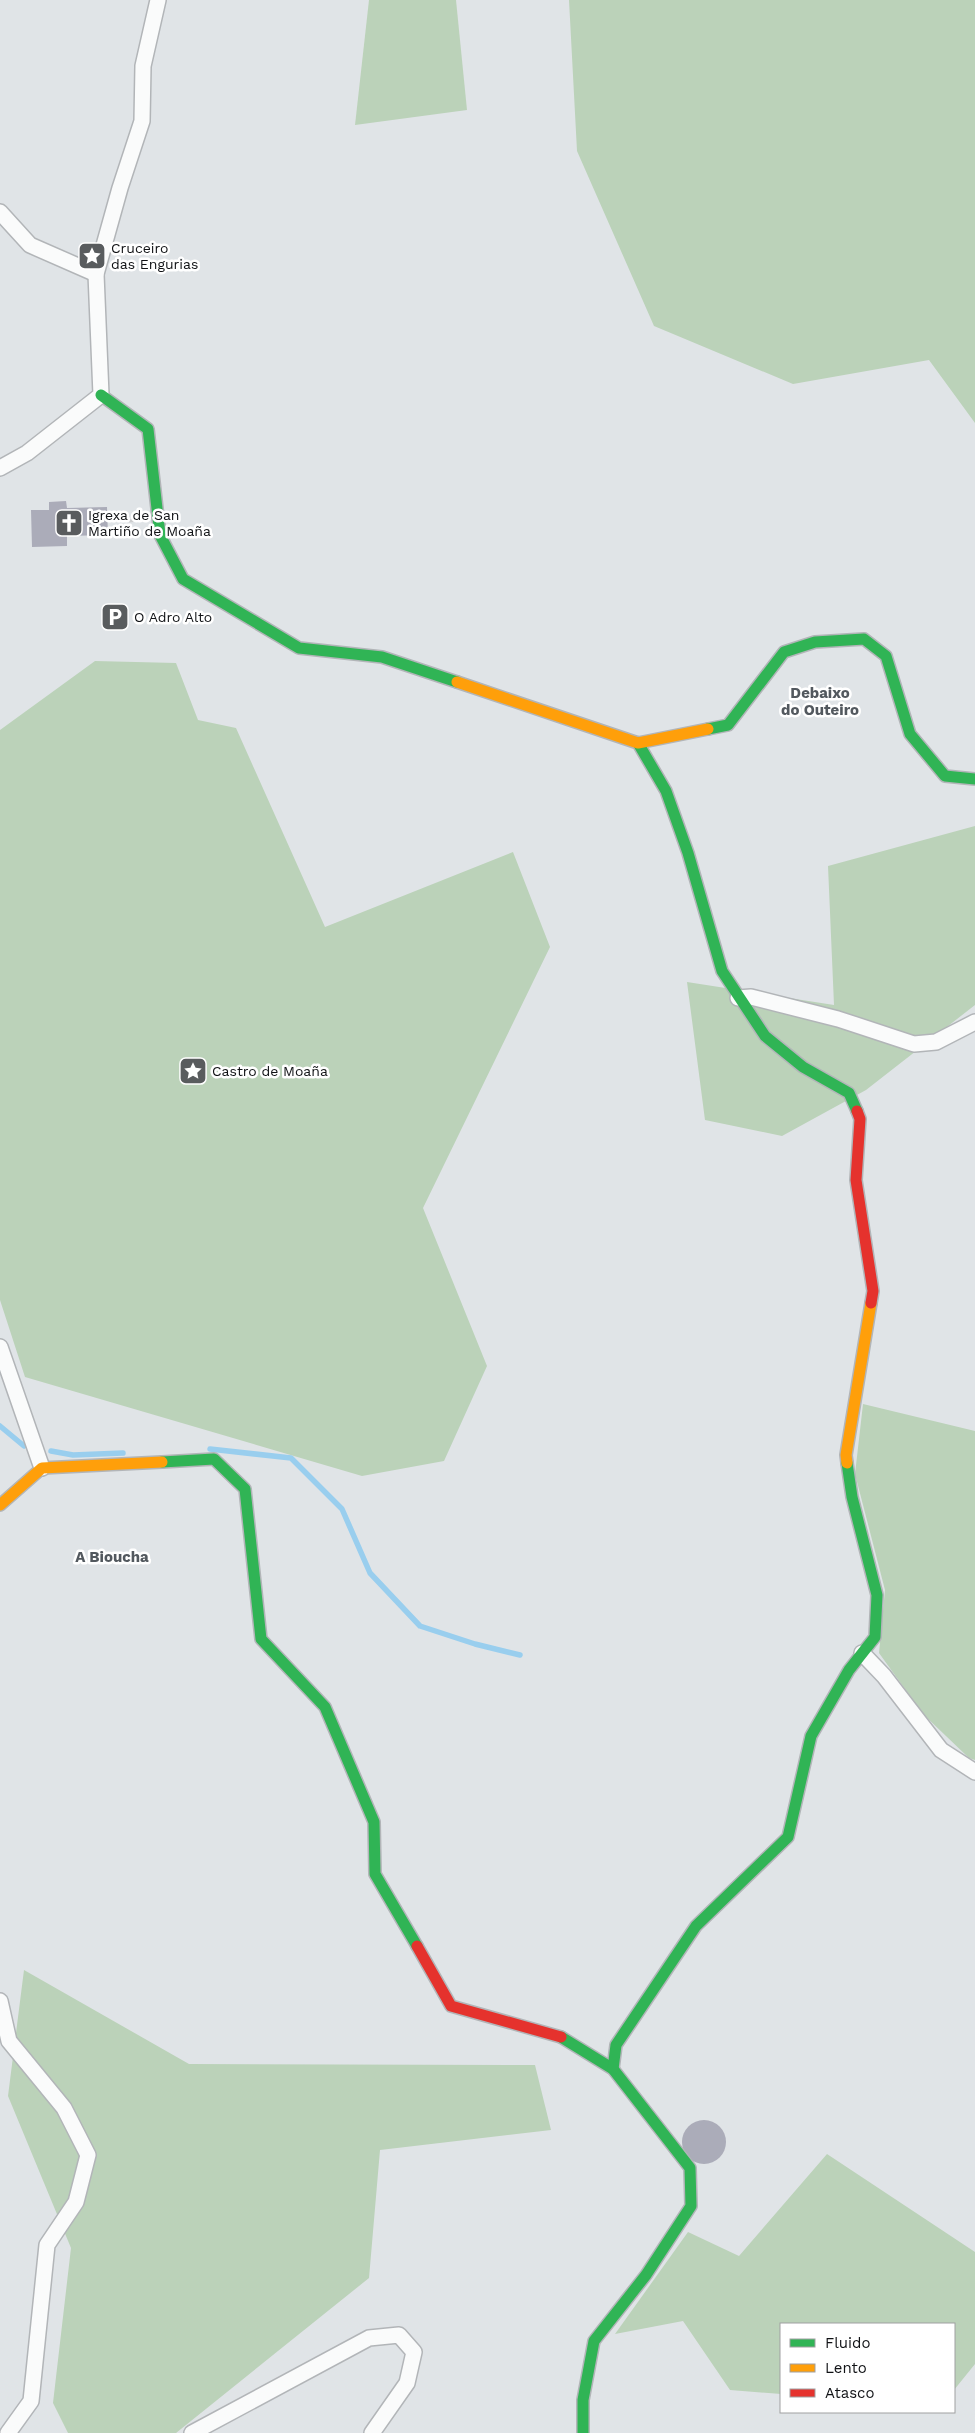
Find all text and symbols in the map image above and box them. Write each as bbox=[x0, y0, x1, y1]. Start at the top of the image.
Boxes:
place label: Cruceiro das Engurias bbox=[111, 240, 198, 272]
place icon: Cruceiro das Engurias bbox=[77, 241, 107, 271]
place label: Igrexa de San Martiño de Moaña bbox=[88, 507, 211, 539]
church icon: Igrexa de San Martiño de Moaña bbox=[54, 508, 84, 538]
parking icon: O Adro Alto bbox=[100, 602, 130, 632]
place label: O Adro Alto bbox=[134, 609, 212, 625]
district label: Debaixo do Outeiro bbox=[781, 684, 859, 719]
place icon: Castro de Moaña bbox=[178, 1056, 208, 1086]
place label: Castro de Moaña bbox=[212, 1063, 328, 1079]
district label: A Bioucha bbox=[75, 1548, 149, 1566]
legend bbox=[780, 2323, 955, 2413]
text: Fluido bbox=[825, 2334, 870, 2352]
text: Lento bbox=[825, 2359, 867, 2377]
text: Atasco bbox=[825, 2384, 874, 2402]

